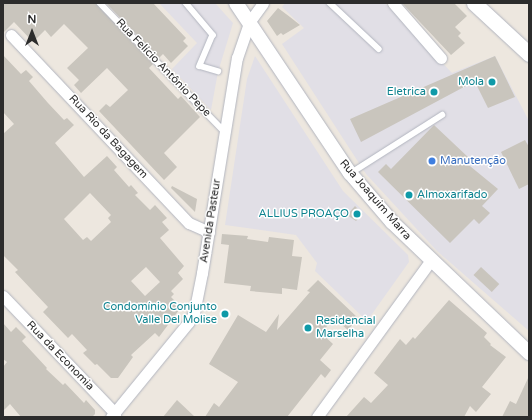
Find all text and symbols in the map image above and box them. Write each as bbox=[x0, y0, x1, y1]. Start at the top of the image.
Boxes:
north arrow bbox=[12, 12, 52, 52]
text: N bbox=[28, 13, 36, 26]
street label: Rua Felício Antônio Pepe bbox=[113, 16, 213, 120]
place label: Mola bbox=[458, 75, 484, 89]
marker: Mola bbox=[487, 77, 497, 87]
place label: Eletrica bbox=[387, 85, 426, 99]
marker: Eletrica bbox=[429, 87, 439, 97]
street label: Rua Rio da Bagagem bbox=[66, 92, 150, 182]
place label: Manutenção bbox=[440, 154, 506, 168]
marker: Manutenção bbox=[427, 156, 437, 166]
street label: Rua Joaquim Marra bbox=[336, 157, 414, 243]
street label: Avenida Pasteur bbox=[198, 178, 224, 264]
place label: Almoxarifado bbox=[417, 188, 487, 202]
marker: Almoxarifado bbox=[404, 190, 414, 200]
place label: ALLIUS PROAÇO bbox=[259, 207, 349, 221]
marker: ALLIUS PROAÇO bbox=[352, 209, 362, 219]
place label: Condomínio Conjunto Valle Del Molise bbox=[103, 301, 217, 327]
marker: Condomínio Conjunto Valle Del Molise bbox=[220, 309, 230, 319]
place label: Residencial Marselha bbox=[316, 315, 375, 341]
street label: Rua da Economia bbox=[24, 319, 96, 393]
marker: Residencial Marselha bbox=[303, 323, 313, 333]

